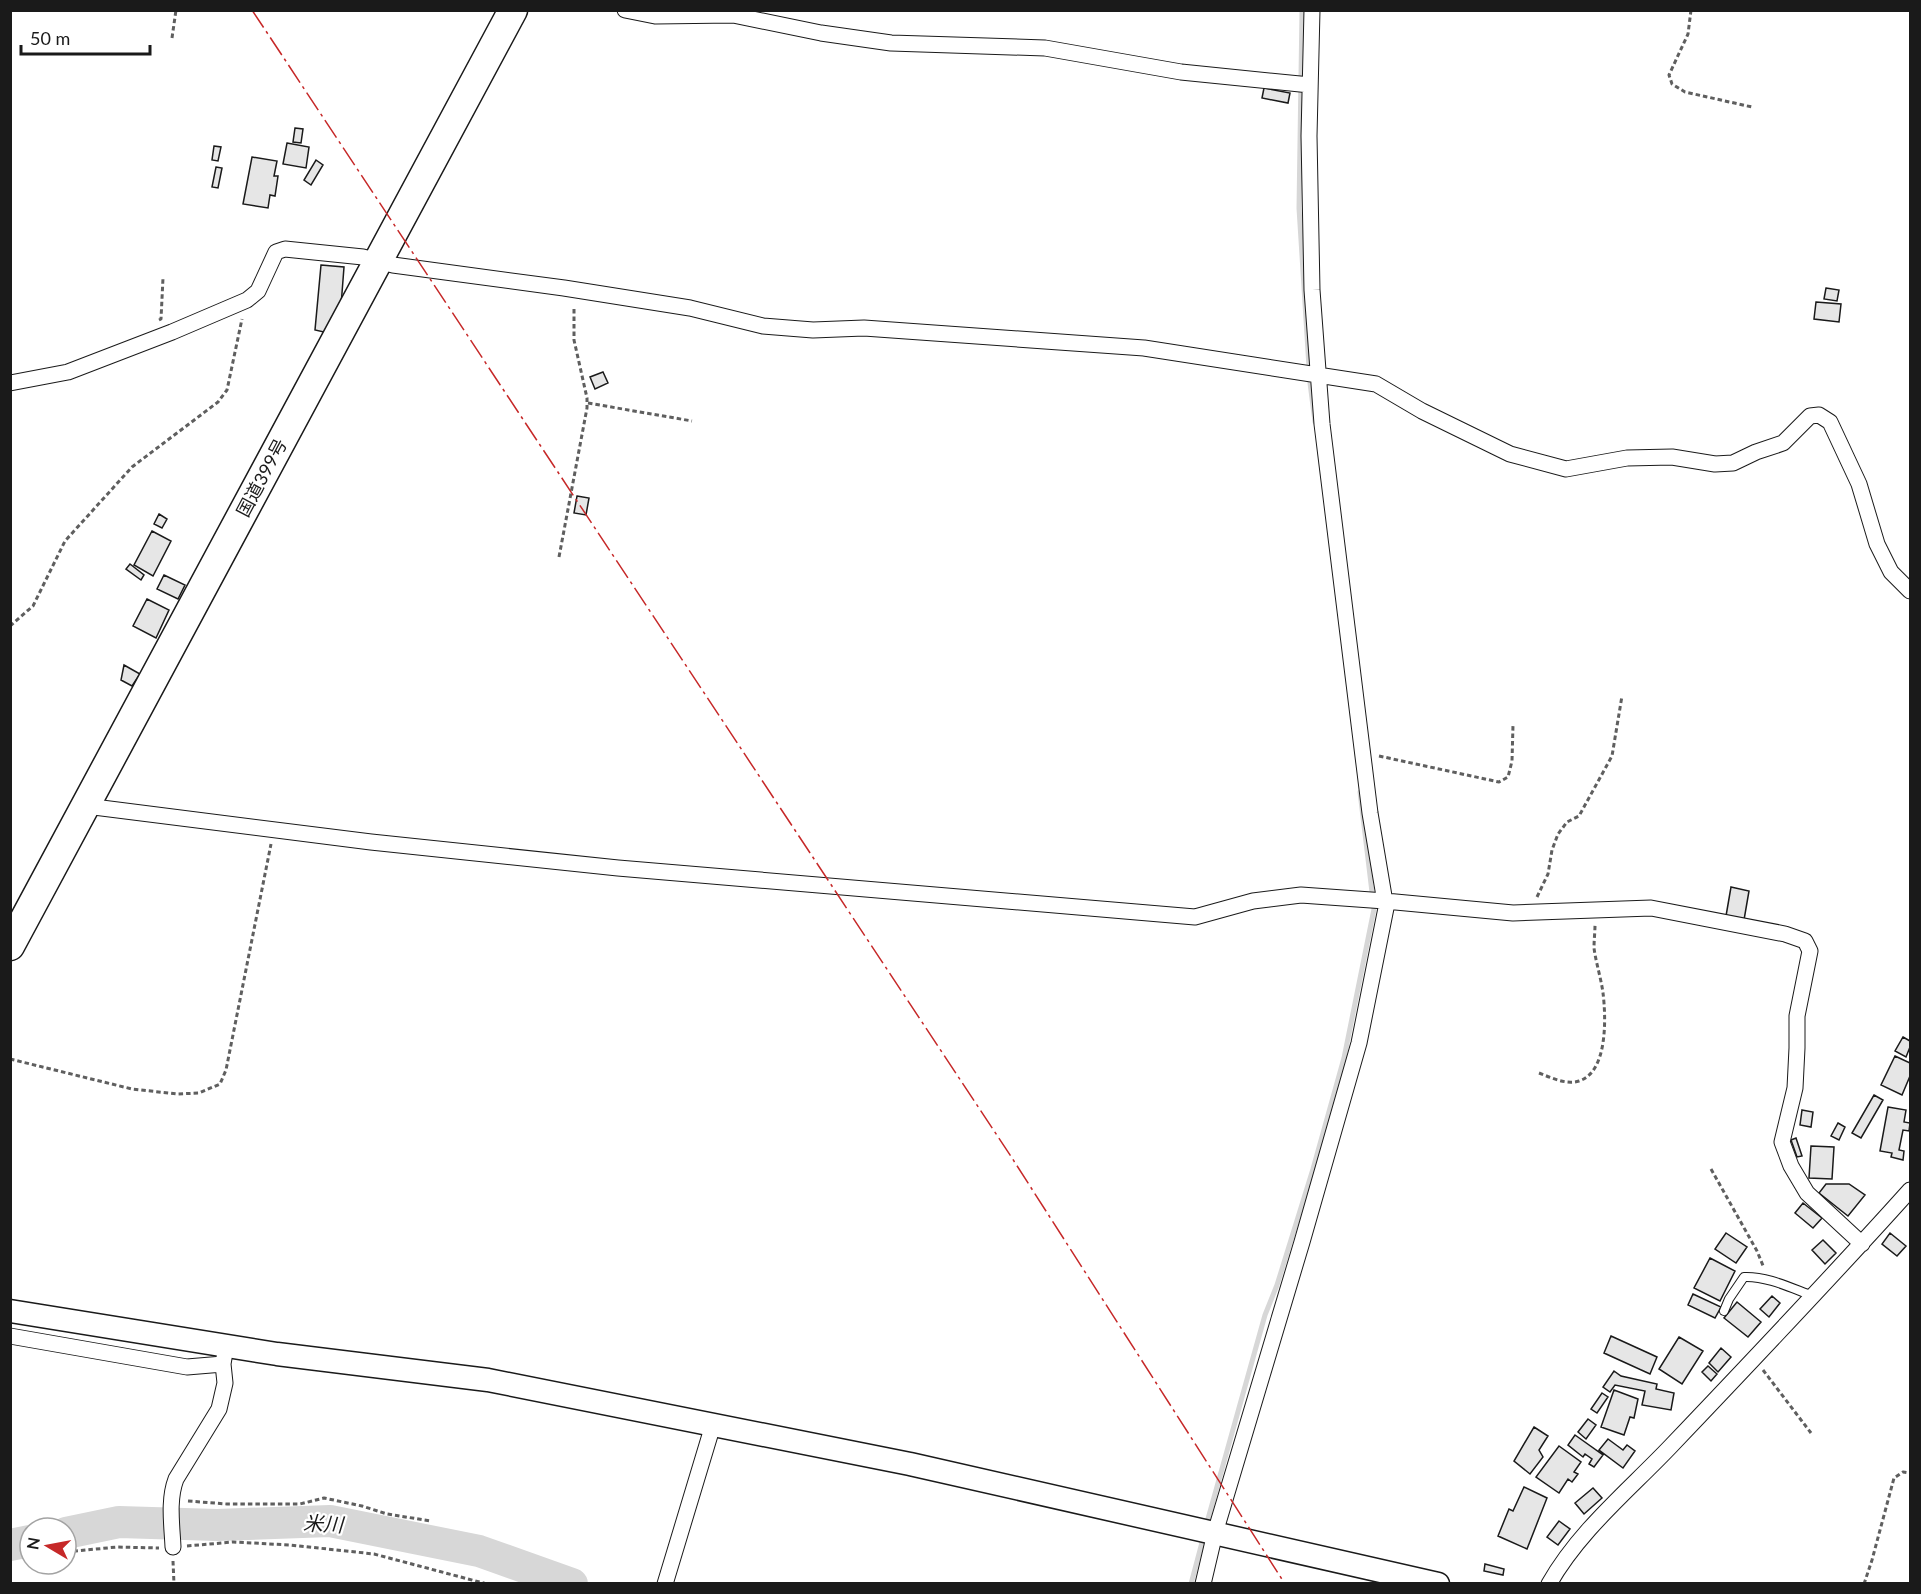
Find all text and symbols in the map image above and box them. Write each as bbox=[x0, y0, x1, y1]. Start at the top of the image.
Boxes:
scale bar bbox=[21, 18, 150, 56]
text: 50 m bbox=[30, 27, 70, 49]
street label: 国道399号 bbox=[231, 435, 291, 520]
water label: 米川 bbox=[302, 1510, 346, 1536]
north arrow bbox=[18, 1516, 78, 1576]
text: N bbox=[22, 1536, 43, 1551]

